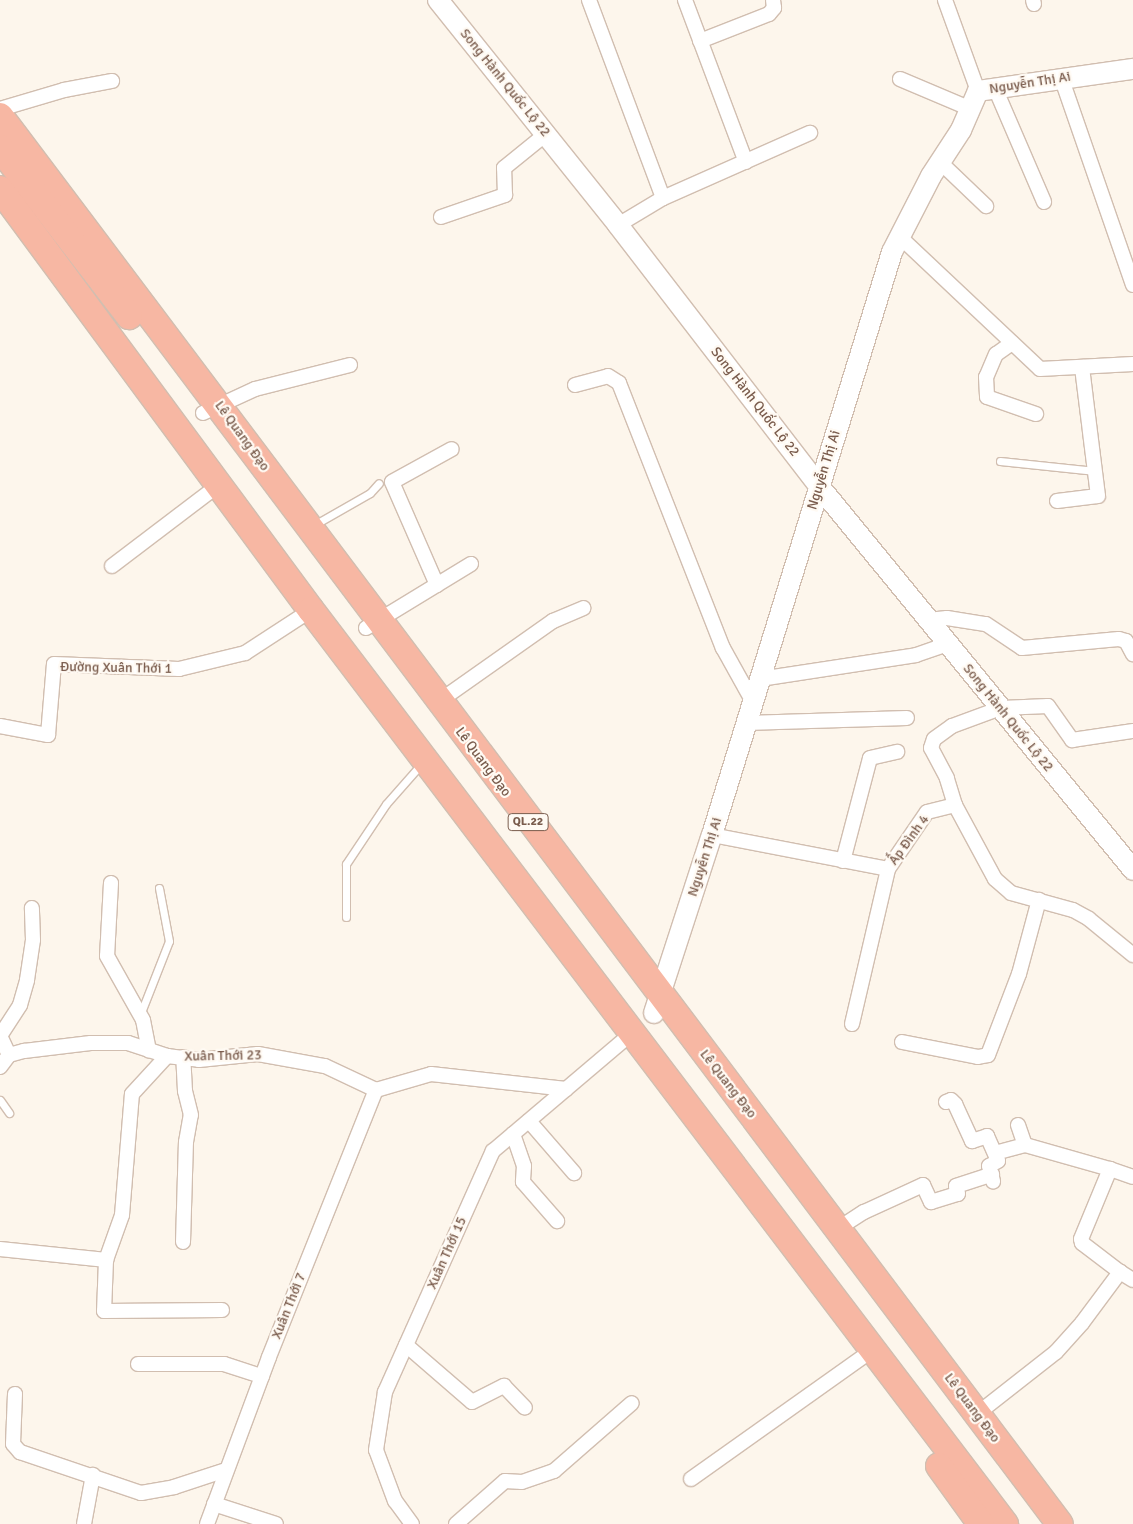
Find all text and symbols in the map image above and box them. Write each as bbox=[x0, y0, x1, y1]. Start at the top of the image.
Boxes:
street label: Song Hành Quốc Lộ 22 bbox=[456, 26, 554, 140]
street label: Nguyễn Thị Ai bbox=[988, 68, 1072, 98]
street label: Song Hành Quốc Lộ 22 bbox=[707, 344, 803, 460]
street label: Lê Quang Đạo bbox=[211, 398, 273, 474]
street label: Nguyễn Thị Ai bbox=[804, 428, 844, 512]
street label: Đường Xuân Thới 1 bbox=[60, 659, 172, 677]
street label: Song Hành Quốc Lộ 22 bbox=[959, 661, 1057, 775]
street label: Lê Quang Đạo bbox=[451, 724, 515, 800]
road number: QL.22 bbox=[507, 812, 549, 832]
street label: Ấp Đình 4 bbox=[885, 812, 933, 868]
street label: Nguyễn Thị Ai bbox=[684, 815, 726, 899]
street label: Lê Quang Đạo bbox=[696, 1046, 760, 1122]
street label: Xuân Thới 23 bbox=[184, 1047, 262, 1065]
street label: Xuân Thới 15 bbox=[424, 1214, 470, 1292]
street label: Xuân Thới 7 bbox=[268, 1271, 310, 1341]
street label: Lê Quang Đạo bbox=[940, 1370, 1004, 1446]

